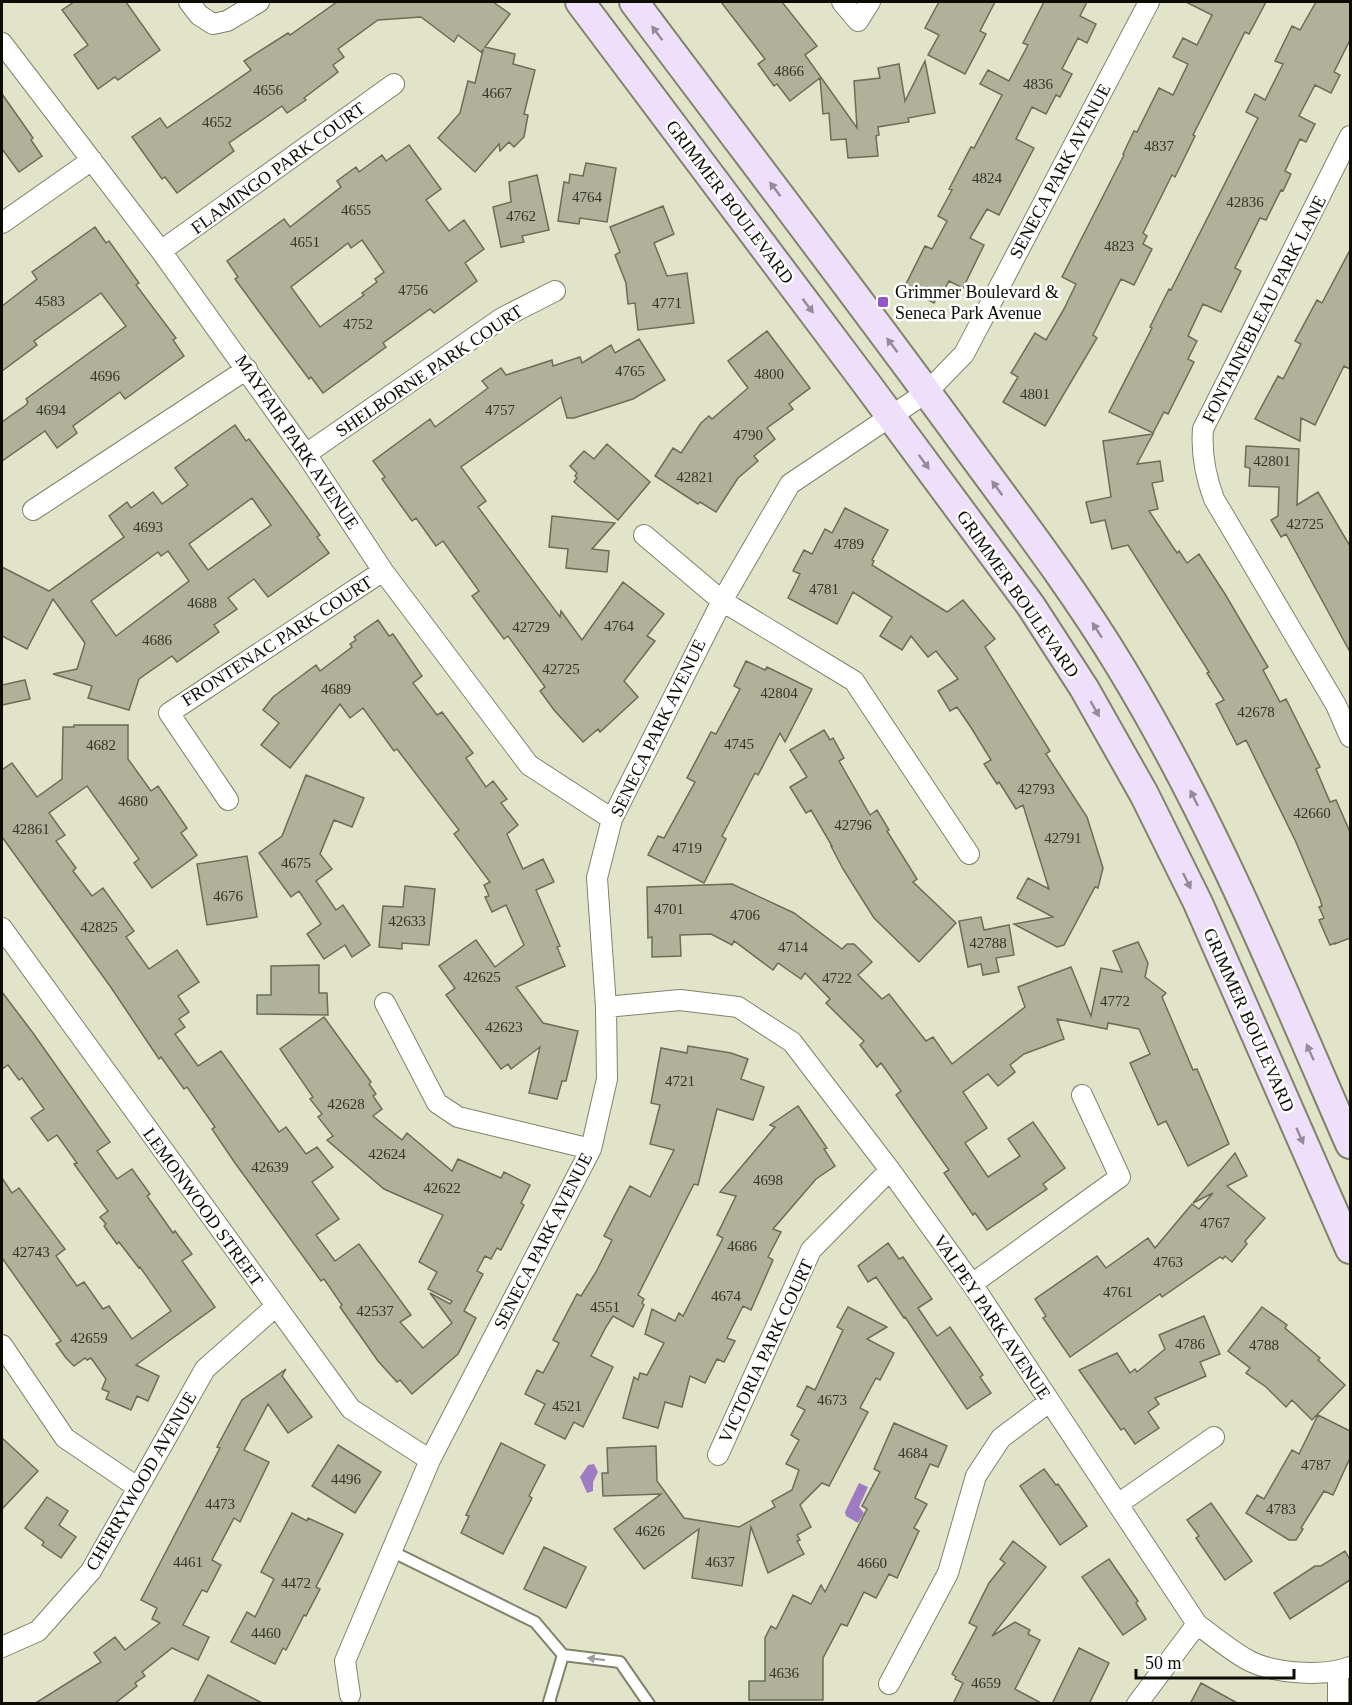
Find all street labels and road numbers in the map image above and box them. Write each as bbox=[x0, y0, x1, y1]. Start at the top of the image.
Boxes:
street label: SENECA PARK AVENUE bbox=[1005, 80, 1115, 262]
street label: FLAMINGO PARK COURT bbox=[187, 98, 369, 238]
street label: GRIMMER BOULEVARD bbox=[662, 116, 798, 288]
street label: FONTAINEBLEAU PARK LANE bbox=[1198, 192, 1330, 426]
street label: SHELBORNE PARK COURT bbox=[332, 301, 526, 441]
street label: MAYFAIR PARK AVENUE bbox=[231, 351, 363, 533]
street label: GRIMMER BOULEVARD bbox=[953, 507, 1083, 681]
street label: FRONTENAC PARK COURT bbox=[178, 572, 376, 710]
street label: SENECA PARK AVENUE bbox=[606, 636, 710, 820]
street label: GRIMMER BOULEVARD bbox=[1199, 925, 1299, 1115]
street label: LEMONWOOD STREET bbox=[139, 1124, 267, 1290]
street label: SENECA PARK AVENUE bbox=[490, 1150, 596, 1332]
street label: VALPEY PARK AVENUE bbox=[929, 1231, 1055, 1403]
street label: VICTORIA PARK COURT bbox=[715, 1256, 817, 1446]
street label: CHERRYWOOD AVENUE bbox=[82, 1388, 200, 1574]

